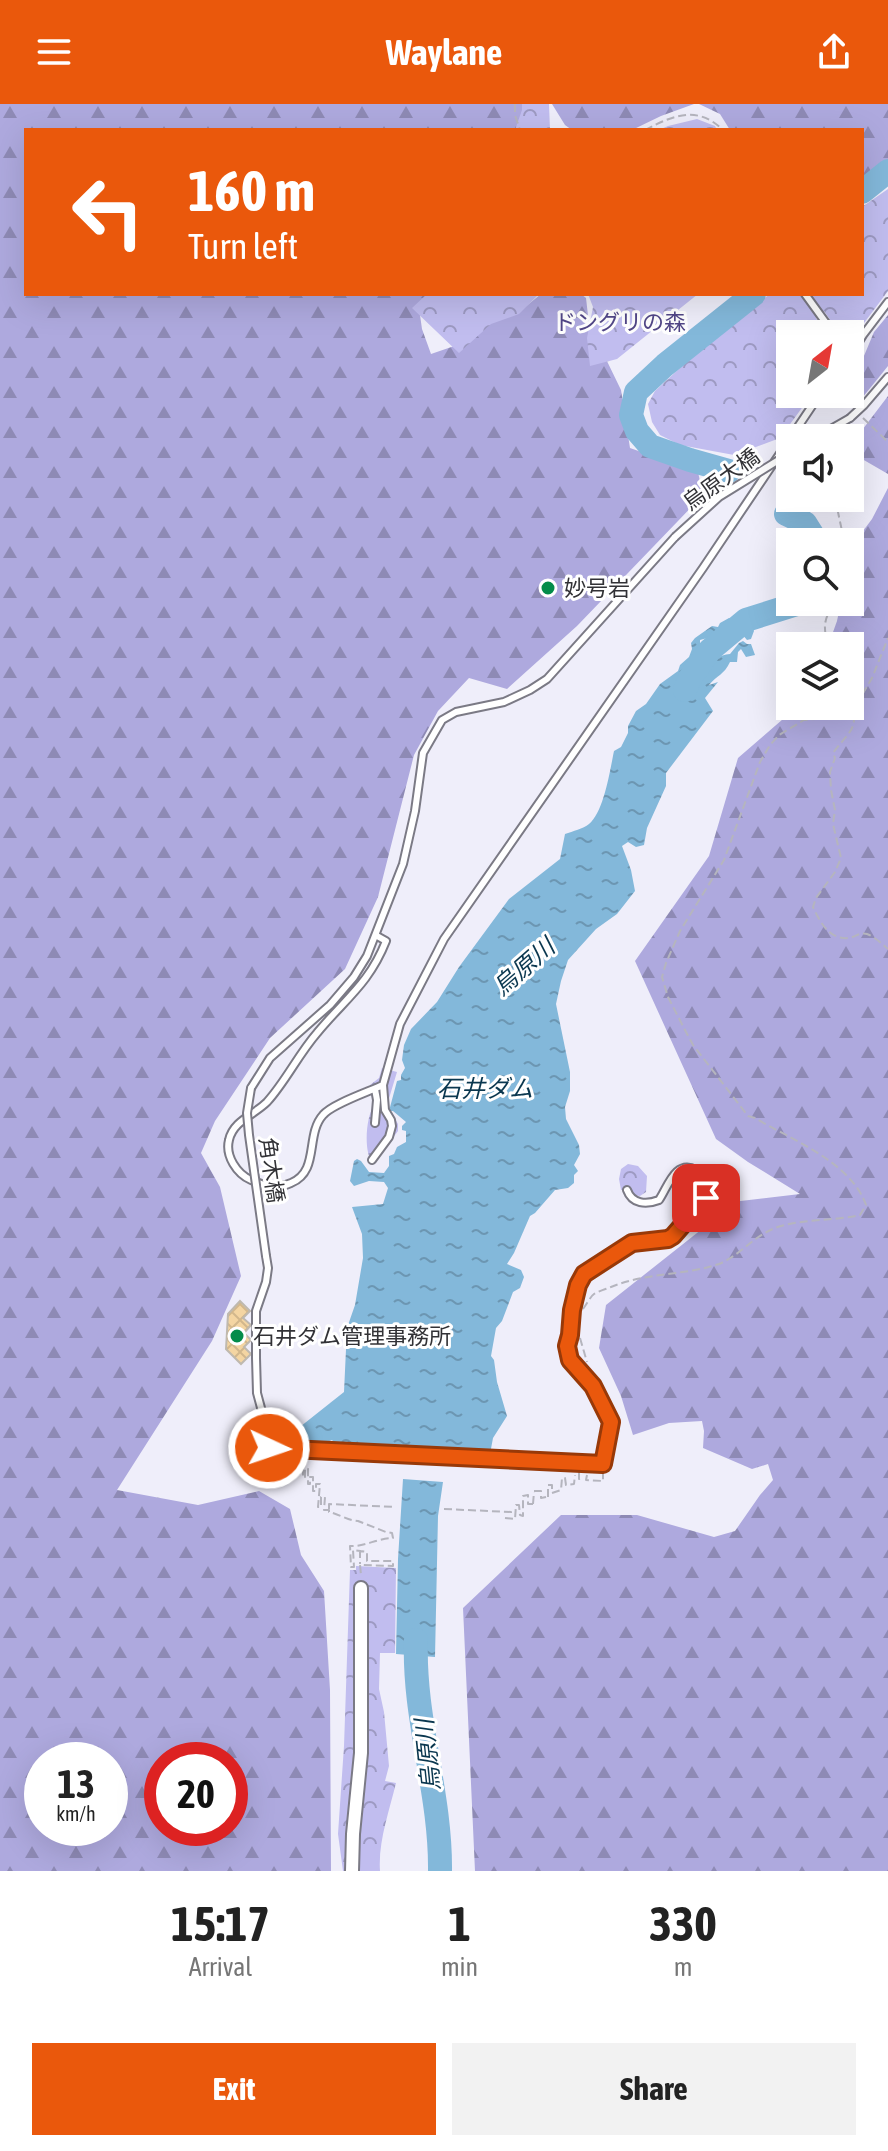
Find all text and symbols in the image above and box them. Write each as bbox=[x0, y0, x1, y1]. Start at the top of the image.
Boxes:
icon: menu bbox=[32, 30, 76, 74]
icon: share bbox=[812, 30, 856, 74]
text: Waylane bbox=[386, 31, 502, 73]
text: 160 m bbox=[188, 159, 315, 223]
icon: left bbox=[56, 160, 160, 264]
text: Turn left bbox=[188, 225, 298, 267]
park label: ドングリの森 bbox=[554, 309, 686, 335]
north arrow bbox=[776, 320, 864, 408]
map controls bbox=[776, 320, 864, 720]
button: sound bbox=[776, 424, 864, 512]
street label: 烏原大橋 bbox=[678, 443, 764, 515]
button: search bbox=[776, 528, 864, 616]
place label: 妙号岩 bbox=[564, 575, 630, 601]
marker: 妙号岩 bbox=[539, 579, 557, 597]
button: layers bbox=[776, 632, 864, 720]
water label: 烏原川 bbox=[488, 931, 562, 1000]
water label: 石井ダム bbox=[437, 1075, 533, 1102]
street label: 角木橋 bbox=[255, 1136, 289, 1204]
pin bbox=[672, 1164, 740, 1232]
icon: arrive bbox=[684, 1176, 728, 1220]
place label: 石井ダム管理事務所 bbox=[253, 1323, 451, 1349]
marker: 石井ダム管理事務所 bbox=[228, 1327, 246, 1345]
position arrow bbox=[227, 1406, 311, 1490]
water label: 烏原川 bbox=[410, 1715, 445, 1792]
speed limit sign: 20 bbox=[144, 1742, 248, 1846]
text: 13 bbox=[57, 1761, 95, 1806]
text: km/h bbox=[56, 1802, 96, 1825]
text: 15:17 bbox=[171, 1896, 270, 1951]
text: 1 bbox=[448, 1896, 471, 1951]
text: 330 bbox=[649, 1896, 717, 1951]
text: Arrival bbox=[189, 1952, 252, 1982]
text: min bbox=[441, 1952, 478, 1982]
text: m bbox=[674, 1952, 692, 1982]
button: Exit bbox=[32, 2043, 436, 2135]
button: Share bbox=[452, 2043, 856, 2135]

